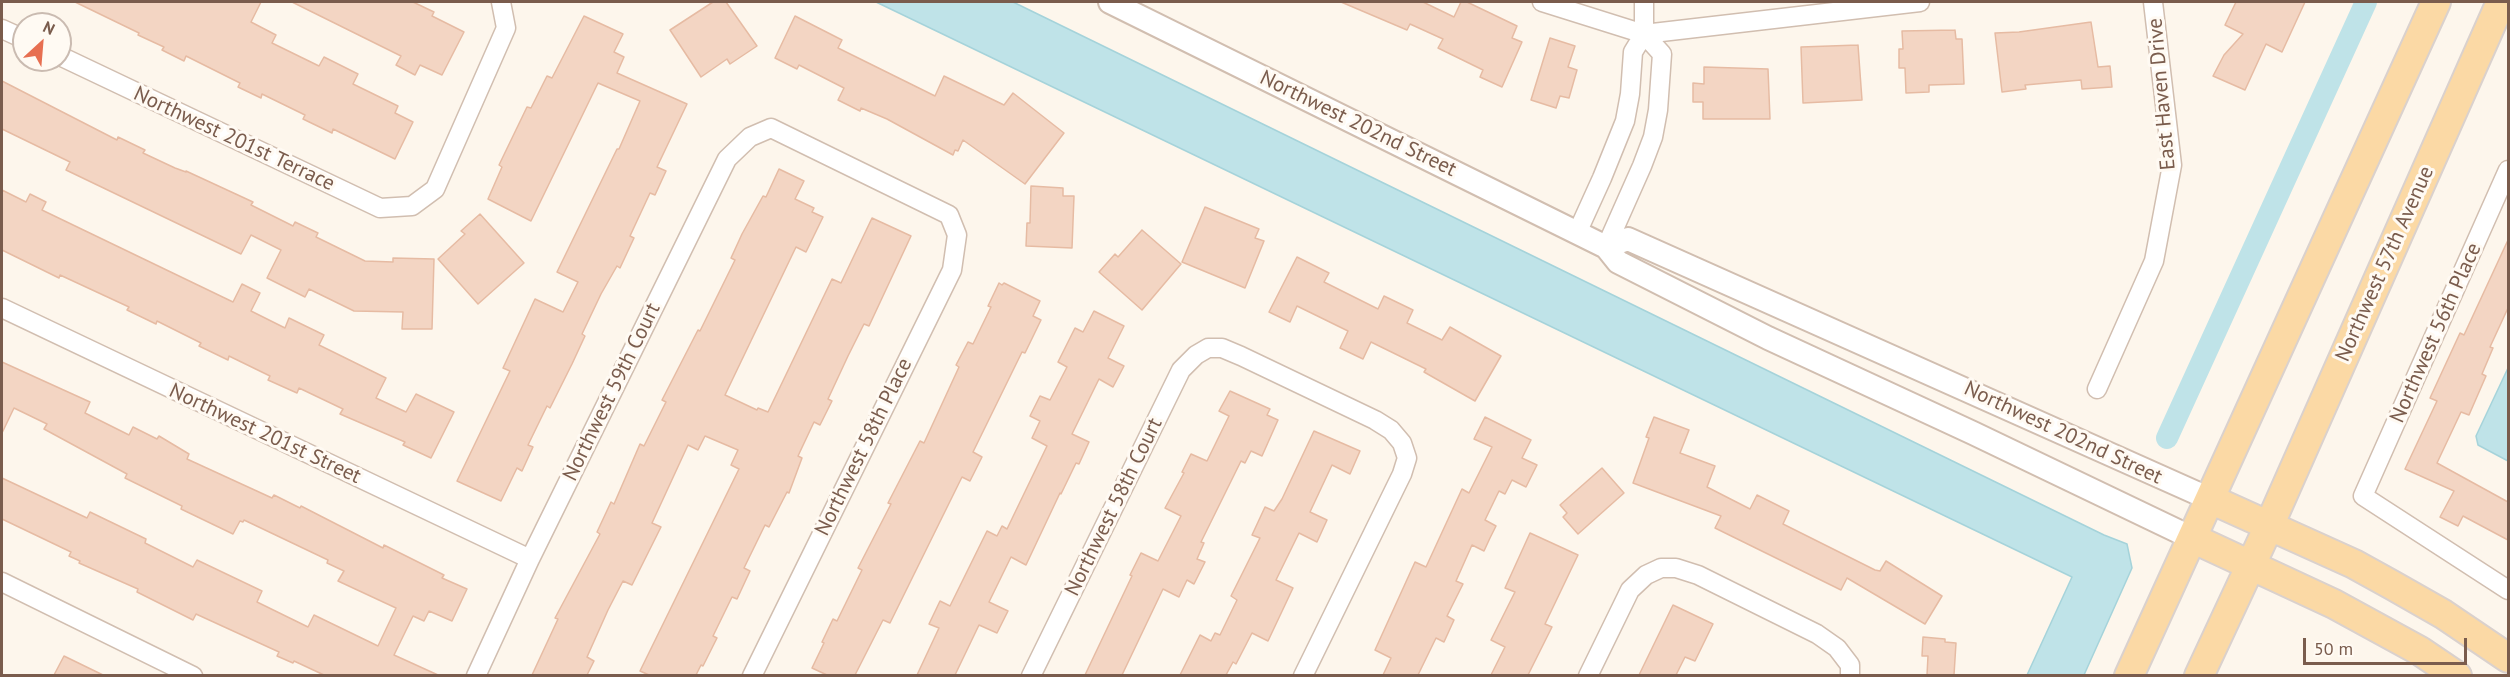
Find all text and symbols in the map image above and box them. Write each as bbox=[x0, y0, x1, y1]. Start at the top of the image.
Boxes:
north arrow bbox=[12, 12, 72, 72]
text: N bbox=[40, 16, 58, 39]
street label: East Haven Drive bbox=[2143, 17, 2181, 171]
street label: Northwest 202nd Street bbox=[1256, 65, 1460, 183]
street label: Northwest 201st Terrace bbox=[129, 81, 339, 197]
street label: Northwest 57th Avenue bbox=[2331, 162, 2439, 366]
street label: Northwest 56th Place bbox=[2385, 239, 2487, 427]
street label: Northwest 59th Court bbox=[558, 299, 666, 485]
street label: Northwest 58th Place bbox=[810, 354, 918, 540]
street label: Northwest 202nd Street bbox=[1960, 376, 2166, 490]
street label: Northwest 201st Street bbox=[165, 378, 365, 490]
street label: Northwest 58th Court bbox=[1060, 414, 1168, 600]
scale bar bbox=[2306, 626, 2470, 664]
text: 50 m bbox=[2314, 637, 2353, 660]

